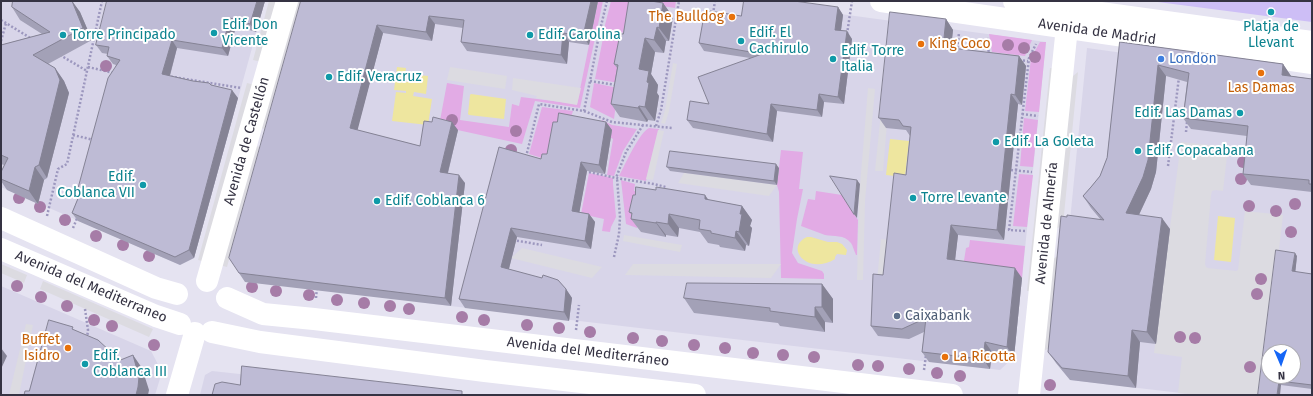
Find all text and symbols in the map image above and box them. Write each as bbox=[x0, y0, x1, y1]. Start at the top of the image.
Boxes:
marker: Platja de Llevant bbox=[1266, 7, 1276, 17]
place label: The Bulldog bbox=[649, 9, 724, 25]
marker: The Bulldog bbox=[727, 12, 737, 22]
street label: Avenida de Madrid bbox=[1037, 15, 1157, 49]
place label: Edif. Don Vicente bbox=[222, 17, 278, 50]
place label: Platja de Llevant bbox=[1243, 19, 1299, 52]
place label: Edif. El Cachirulo bbox=[749, 25, 809, 58]
place label: Torre Principado bbox=[71, 27, 176, 43]
place label: Edif. Carolina bbox=[538, 27, 621, 43]
marker: Edif. Don Vicente bbox=[209, 28, 219, 38]
marker: Torre Principado bbox=[58, 30, 68, 40]
marker: Edif. Carolina bbox=[525, 30, 535, 40]
marker: Edif. El Cachirulo bbox=[736, 36, 746, 46]
place label: King Coco bbox=[929, 36, 991, 52]
marker: King Coco bbox=[916, 39, 926, 49]
place label: Edif. Torre Italia bbox=[841, 43, 904, 76]
place label: London bbox=[1169, 51, 1217, 67]
marker: Edif. Torre Italia bbox=[828, 54, 838, 64]
marker: London bbox=[1156, 54, 1166, 64]
marker: Las Damas bbox=[1256, 68, 1266, 78]
place label: Edif. Veracruz bbox=[337, 69, 422, 85]
marker: Edif. Veracruz bbox=[324, 72, 334, 82]
street label: Avenida de Castellón bbox=[221, 75, 273, 207]
place label: Las Damas bbox=[1227, 80, 1295, 96]
place label: Edif. Las Damas bbox=[1134, 105, 1232, 121]
marker: Edif. Las Damas bbox=[1235, 108, 1245, 118]
place label: Edif. La Goleta bbox=[1004, 134, 1094, 150]
marker: Edif. La Goleta bbox=[991, 137, 1001, 147]
place label: Edif. Copacabana bbox=[1146, 143, 1254, 159]
marker: Edif. Copacabana bbox=[1133, 146, 1143, 156]
street label: Avenida de Almería bbox=[1032, 161, 1062, 285]
place label: Edif. Coblanca VII bbox=[57, 169, 135, 202]
marker: Edif. Coblanca VII bbox=[138, 180, 148, 190]
place label: Torre Levante bbox=[921, 190, 1007, 206]
place label: Edif. Coblanca 6 bbox=[385, 193, 485, 209]
marker: Torre Levante bbox=[908, 193, 918, 203]
marker: Edif. Coblanca 6 bbox=[372, 196, 382, 206]
street label: Avenida del Mediterraneo bbox=[13, 247, 169, 327]
place label: Caixabank bbox=[905, 308, 970, 324]
marker: Caixabank bbox=[892, 311, 902, 321]
place label: Buffet Isidro bbox=[21, 332, 60, 364]
street label: Avenida del Mediterráneo bbox=[506, 334, 670, 370]
marker: Buffet Isidro bbox=[63, 343, 73, 353]
north arrow bbox=[1261, 344, 1301, 384]
place label: Edif. Coblanca III bbox=[93, 348, 167, 380]
place label: La Ricotta bbox=[953, 349, 1016, 365]
marker: La Ricotta bbox=[940, 352, 950, 362]
marker: Edif. Coblanca III bbox=[80, 359, 90, 369]
text: N bbox=[1278, 369, 1285, 382]

